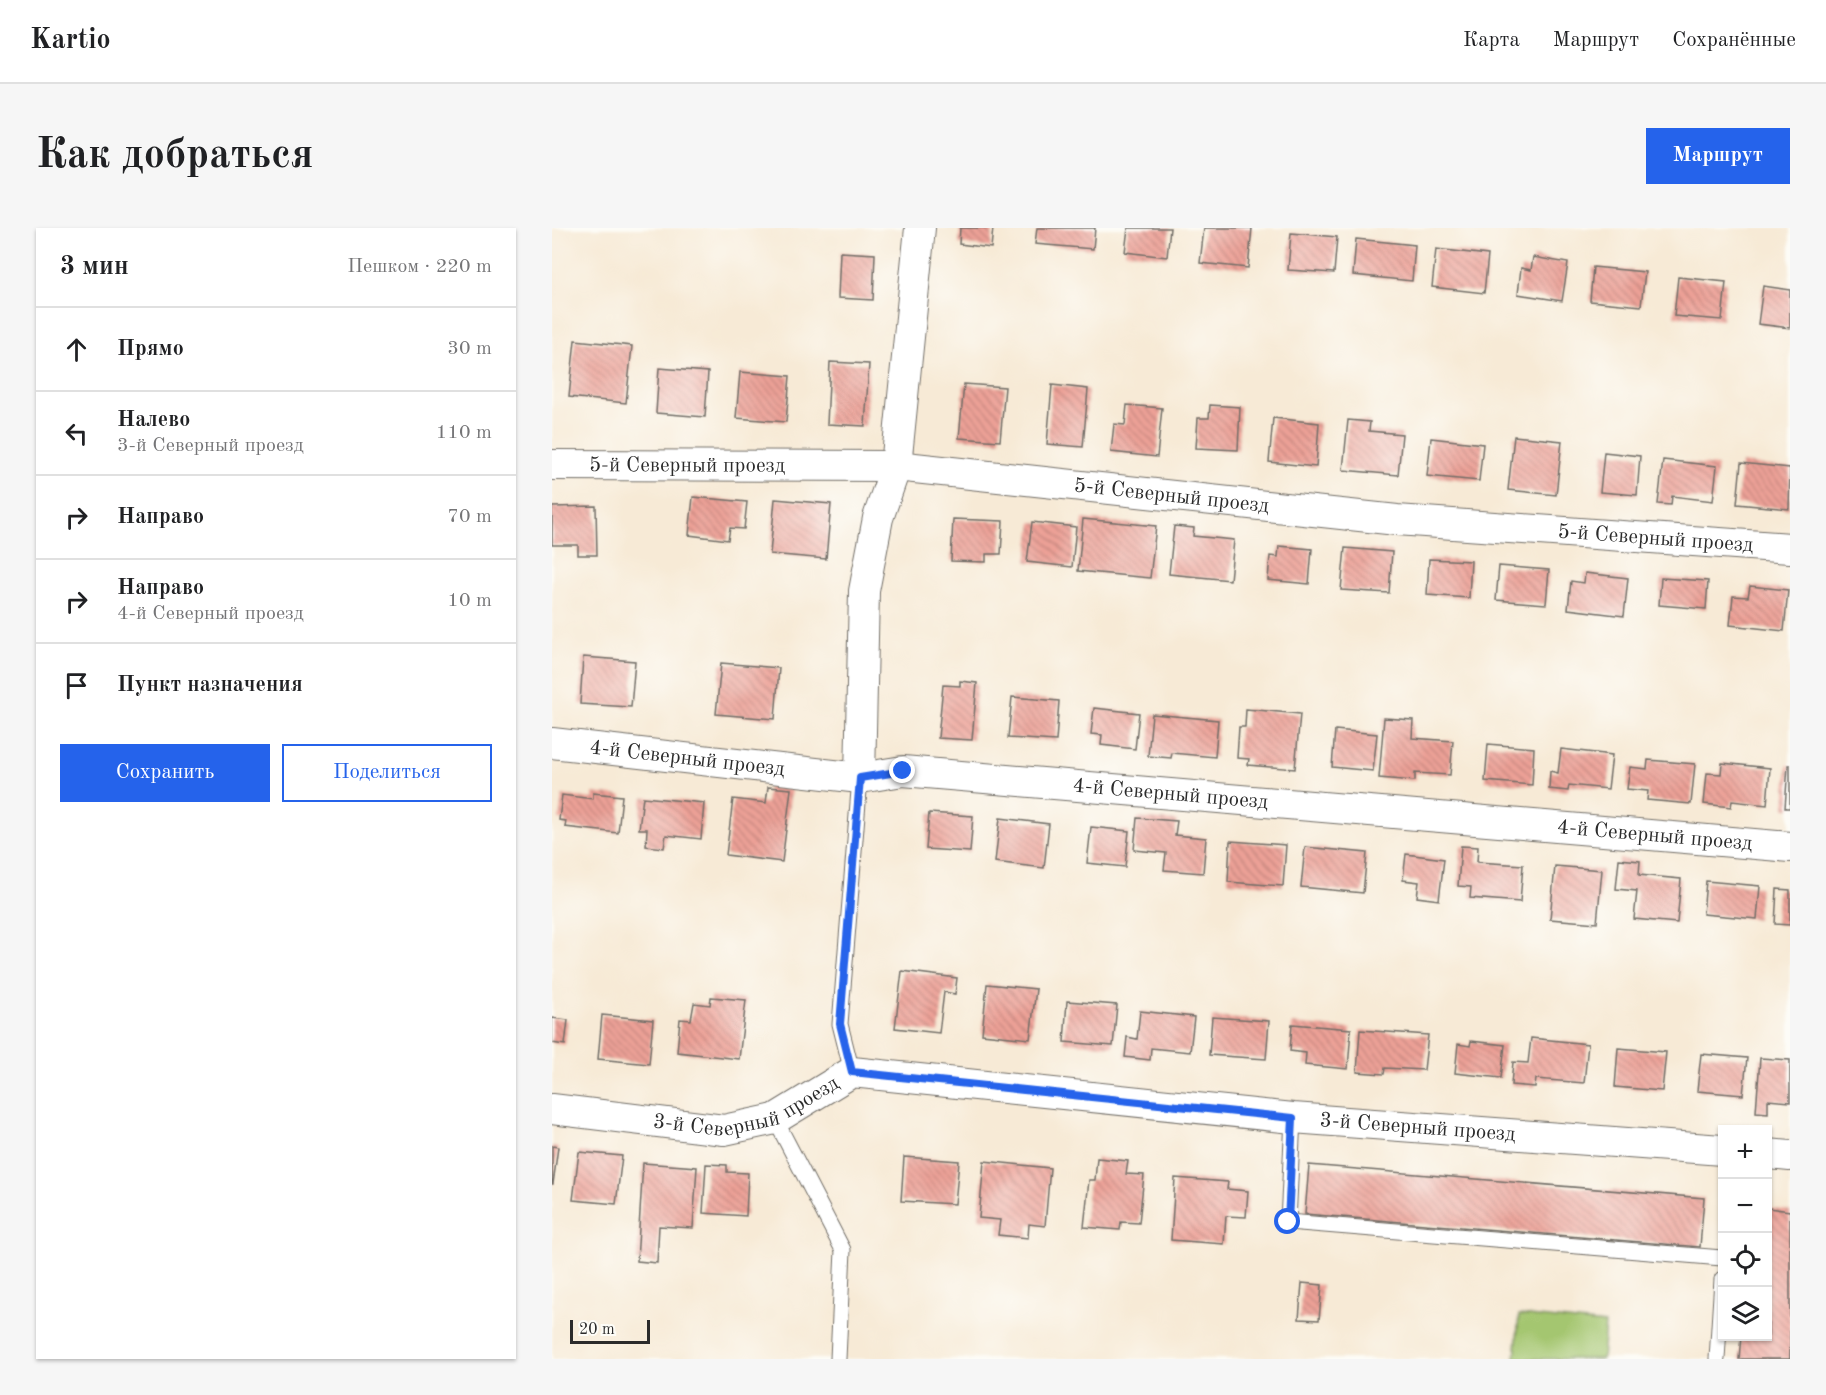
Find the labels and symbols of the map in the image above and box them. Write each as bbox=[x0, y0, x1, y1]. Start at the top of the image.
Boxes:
street label: 5-й Северный проезд bbox=[589, 455, 786, 476]
street label: 5-й Северный проезд bbox=[1073, 475, 1271, 517]
street label: 5-й Северный проезд bbox=[1557, 521, 1755, 556]
street label: 4-й Северный проезд bbox=[589, 737, 786, 780]
route end bbox=[889, 757, 915, 783]
street label: 4-й Северный проезд bbox=[1072, 775, 1270, 813]
street label: 4-й Северный проезд bbox=[1556, 817, 1754, 854]
street label: 3-й Северный проезд bbox=[652, 1072, 843, 1140]
street label: 3-й Северный проезд bbox=[1319, 1110, 1517, 1145]
route start bbox=[1274, 1208, 1300, 1234]
scale bar bbox=[570, 1317, 650, 1344]

